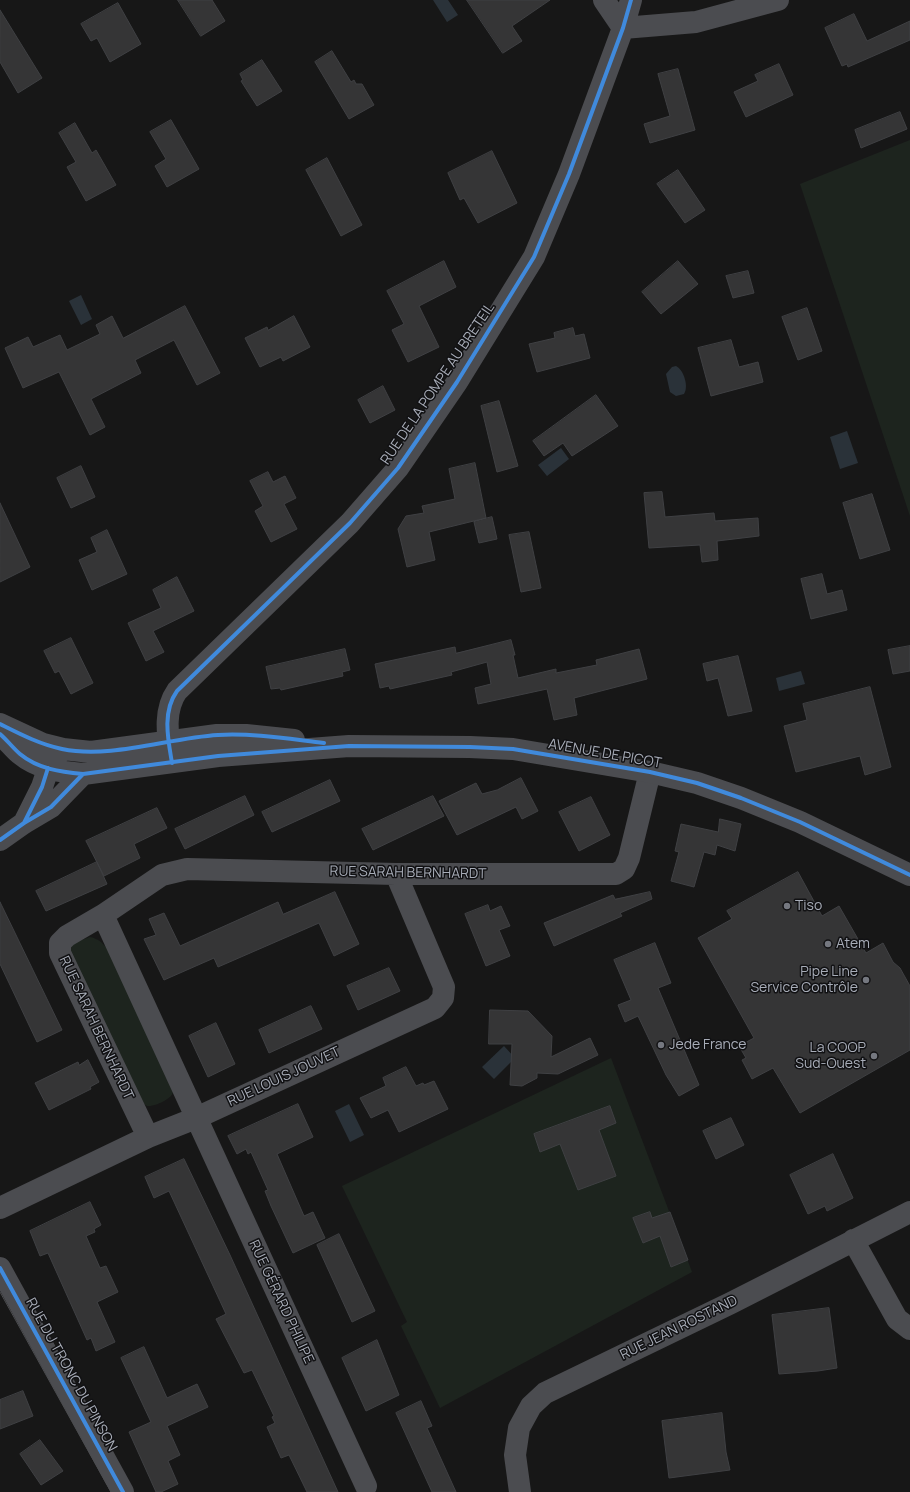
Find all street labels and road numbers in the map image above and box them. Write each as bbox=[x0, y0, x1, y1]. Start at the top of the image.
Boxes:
street label: RUE DE LA POMPE AU BRETEIL bbox=[378, 300, 498, 468]
street label: AVENUE DE PICOT bbox=[547, 736, 663, 772]
street label: RUE SARAH BERNHARDT bbox=[329, 863, 487, 883]
street label: RUE SARAH BERNHARDT bbox=[55, 953, 137, 1103]
street label: RUE LOUIS JOUVET bbox=[225, 1044, 343, 1110]
street label: RUE GÉRARD PHILIPE bbox=[245, 1238, 317, 1366]
street label: RUE JEAN ROSTAND bbox=[617, 1292, 741, 1364]
street label: RUE DU TRONC DU PINSON bbox=[22, 1295, 120, 1455]

